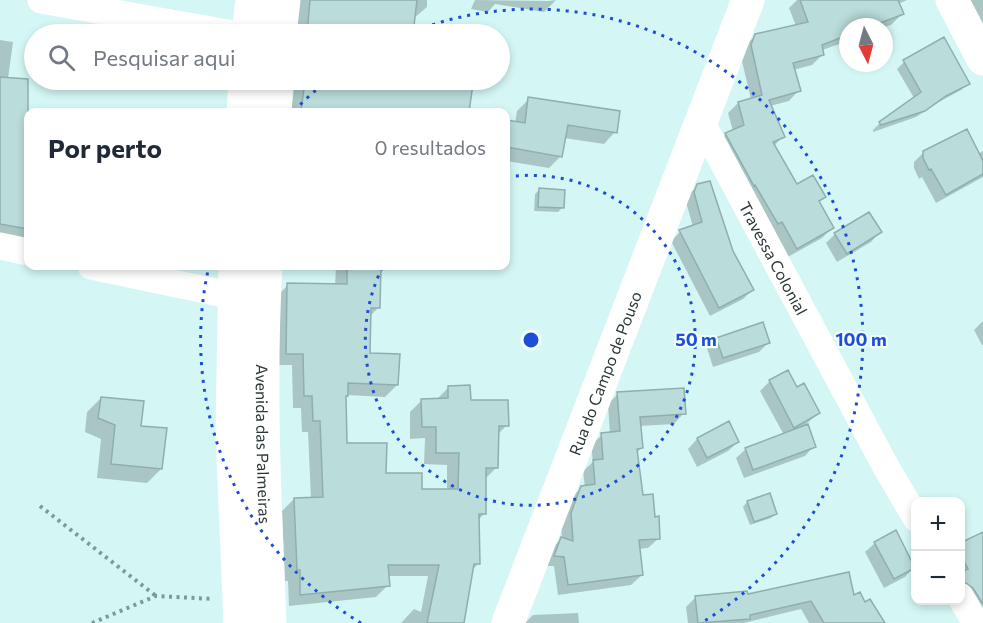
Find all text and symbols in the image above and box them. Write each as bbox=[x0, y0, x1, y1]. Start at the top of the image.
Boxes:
north arrow bbox=[839, 18, 893, 72]
search box bbox=[24, 24, 510, 90]
icon: search bbox=[45, 41, 78, 74]
text: Pesquisar aqui bbox=[93, 44, 236, 71]
text: Por perto bbox=[48, 132, 162, 163]
text: 0 resultados bbox=[375, 135, 486, 159]
street label: Travessa Colonial bbox=[736, 198, 812, 318]
street label: Rua do Campo de Pouso bbox=[564, 288, 645, 458]
text: 50 m bbox=[675, 328, 717, 350]
text: 100 m bbox=[835, 328, 887, 350]
centre of rings bbox=[521, 330, 541, 350]
street label: Avenida das Palmeiras bbox=[253, 364, 275, 524]
map controls bbox=[911, 497, 965, 605]
button: + bbox=[911, 497, 965, 551]
button: − bbox=[911, 551, 965, 605]

